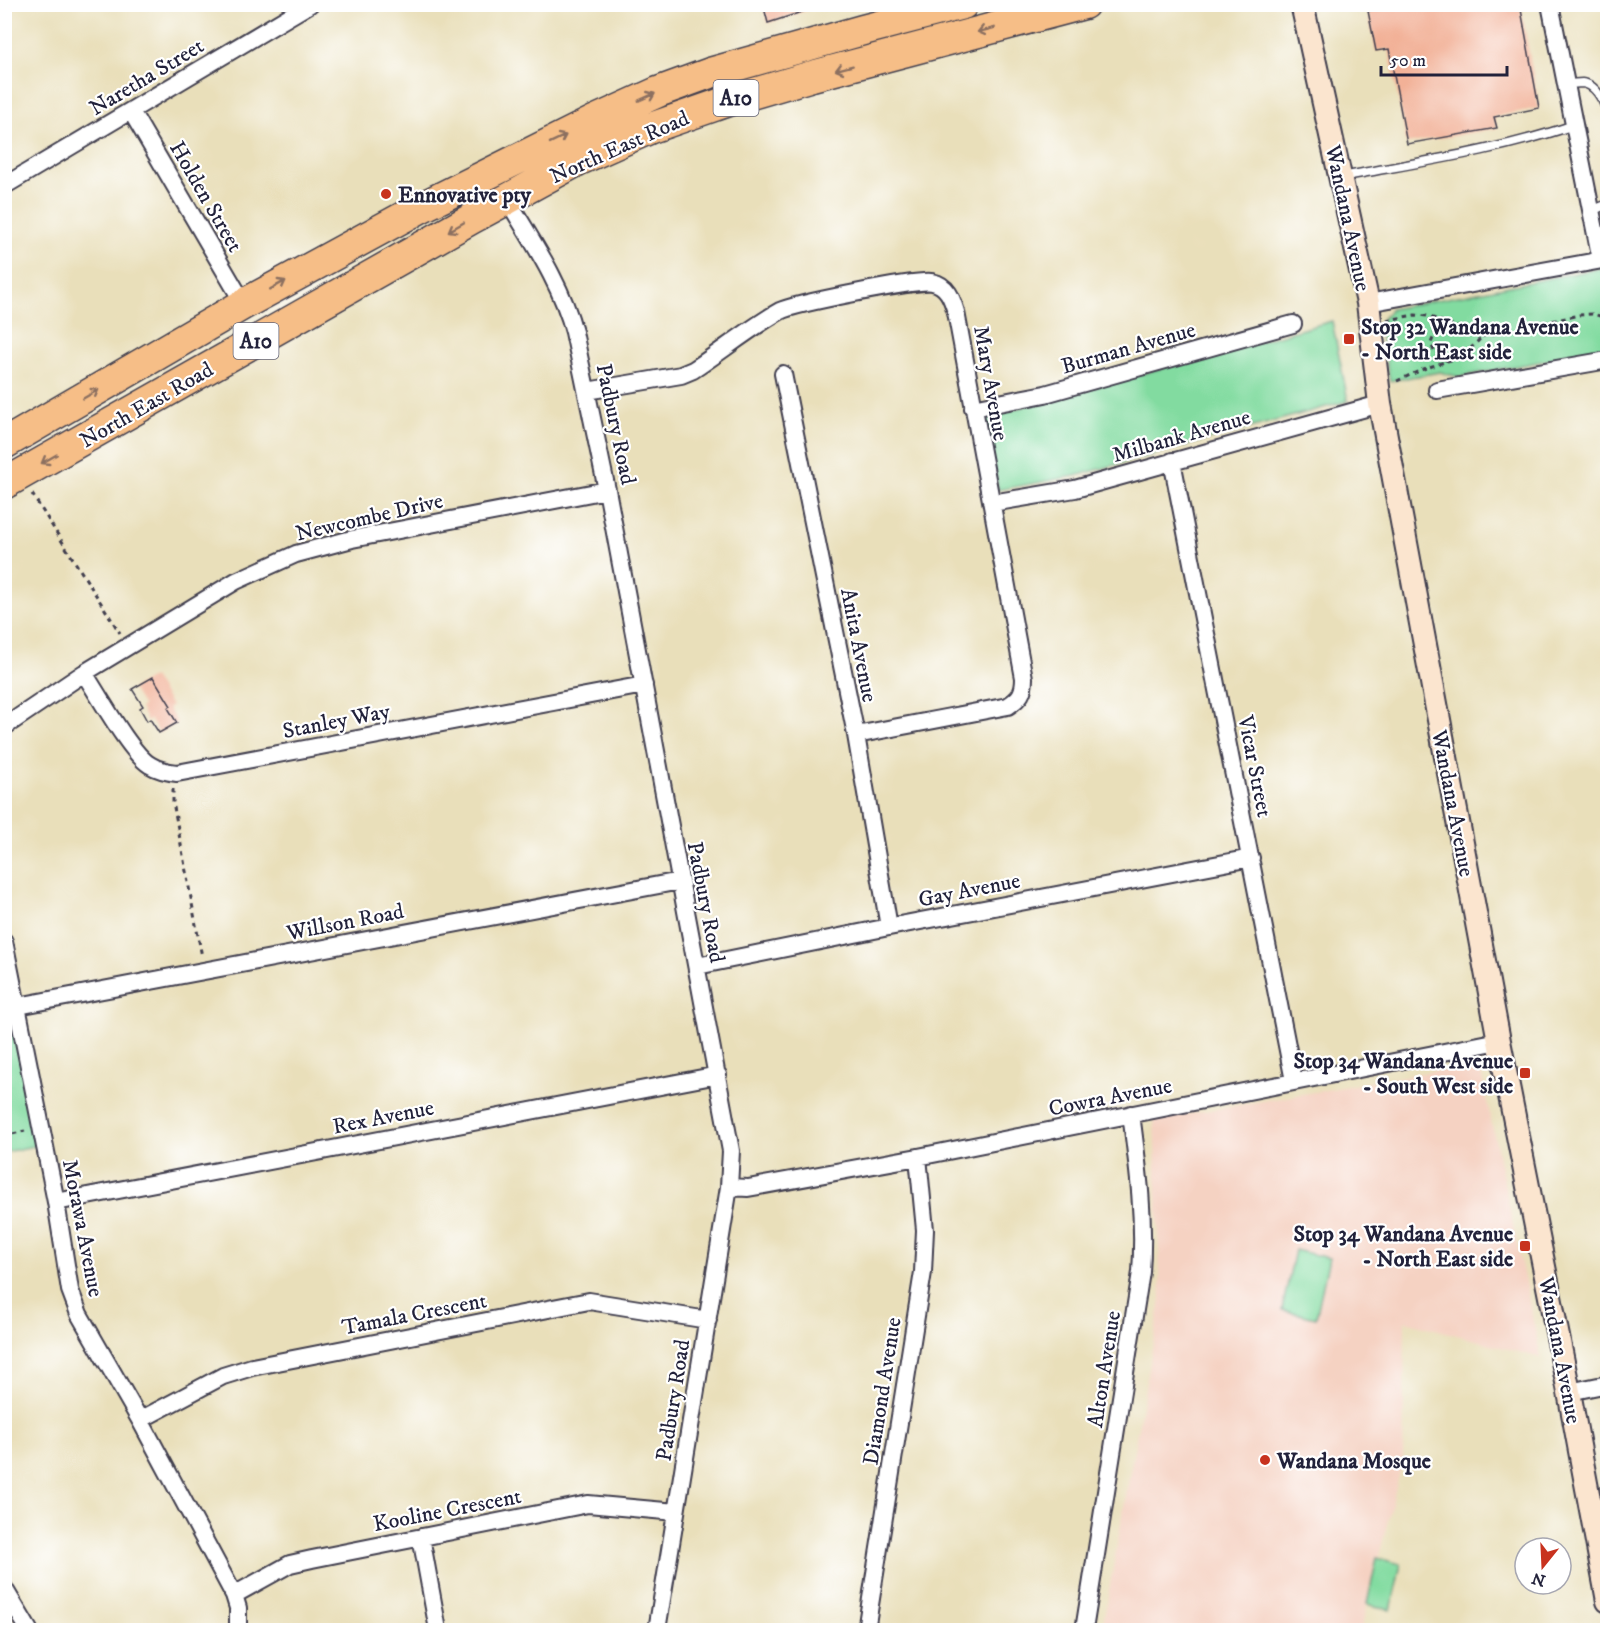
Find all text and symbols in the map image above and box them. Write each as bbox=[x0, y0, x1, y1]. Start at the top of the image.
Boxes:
one-way arrow bbox=[977, 24, 996, 36]
street label: Naretha Street bbox=[85, 33, 209, 122]
scale bar bbox=[1381, 39, 1507, 77]
text: 50 m bbox=[1390, 50, 1426, 72]
one-way arrow bbox=[835, 62, 854, 74]
road number: A10 bbox=[714, 80, 758, 116]
one-way arrow bbox=[637, 91, 656, 102]
street label: North East Road bbox=[546, 105, 693, 190]
one-way arrow bbox=[549, 132, 567, 144]
street label: Holden Street bbox=[163, 136, 248, 257]
street label: Wandana Avenue bbox=[1319, 142, 1376, 294]
place label: Ennovative pty bbox=[398, 182, 531, 209]
marker: Ennovative pty bbox=[379, 187, 393, 201]
one-way arrow bbox=[448, 221, 465, 233]
one-way arrow bbox=[269, 279, 286, 291]
place label: Stop 32 Wandana Avenue - North East side bbox=[1361, 314, 1579, 366]
street label: Burman Avenue bbox=[1058, 316, 1199, 380]
road number: A10 bbox=[234, 323, 278, 359]
street label: Mary Avenue bbox=[967, 324, 1014, 443]
marker: Stop 32 Wandana Avenue - North East side bbox=[1342, 332, 1356, 346]
street label: North East Road bbox=[75, 356, 218, 454]
street label: Padbury Road bbox=[590, 361, 642, 487]
one-way arrow bbox=[82, 388, 99, 400]
street label: Milbank Avenue bbox=[1109, 404, 1254, 469]
one-way arrow bbox=[41, 453, 58, 465]
street label: Newcombe Drive bbox=[293, 487, 446, 548]
street label: Anita Avenue bbox=[834, 586, 883, 705]
street label: Stanley Way bbox=[280, 698, 393, 745]
street label: Vicar Street bbox=[1231, 712, 1278, 820]
street label: Wandana Avenue bbox=[1425, 727, 1480, 879]
street label: Padbury Road bbox=[681, 839, 731, 965]
street label: Gay Avenue bbox=[916, 867, 1023, 914]
street label: Willson Road bbox=[283, 898, 406, 947]
place label: Stop 34 Wandana Avenue - South West side bbox=[1293, 1048, 1513, 1100]
marker: Stop 34 Wandana Avenue - South West side bbox=[1518, 1066, 1532, 1080]
street label: Cowra Avenue bbox=[1046, 1072, 1174, 1123]
street label: Rex Avenue bbox=[330, 1094, 436, 1141]
street label: Morawa Avenue bbox=[56, 1157, 109, 1299]
place label: Stop 34 Wandana Avenue - North East side bbox=[1293, 1221, 1513, 1273]
marker: Stop 34 Wandana Avenue - North East side bbox=[1518, 1239, 1532, 1253]
street label: Wandana Avenue bbox=[1532, 1274, 1587, 1426]
street label: Tamala Crescent bbox=[340, 1287, 489, 1342]
street label: Alton Avenue bbox=[1082, 1309, 1127, 1430]
street label: Diamond Avenue bbox=[857, 1315, 907, 1467]
street label: Padbury Road bbox=[651, 1337, 696, 1463]
place label: Wandana Mosque bbox=[1276, 1448, 1431, 1475]
marker: Wandana Mosque bbox=[1258, 1453, 1272, 1467]
street label: Kooline Crescent bbox=[371, 1483, 524, 1538]
north arrow bbox=[1513, 1536, 1573, 1596]
text: N bbox=[1529, 1568, 1548, 1591]

